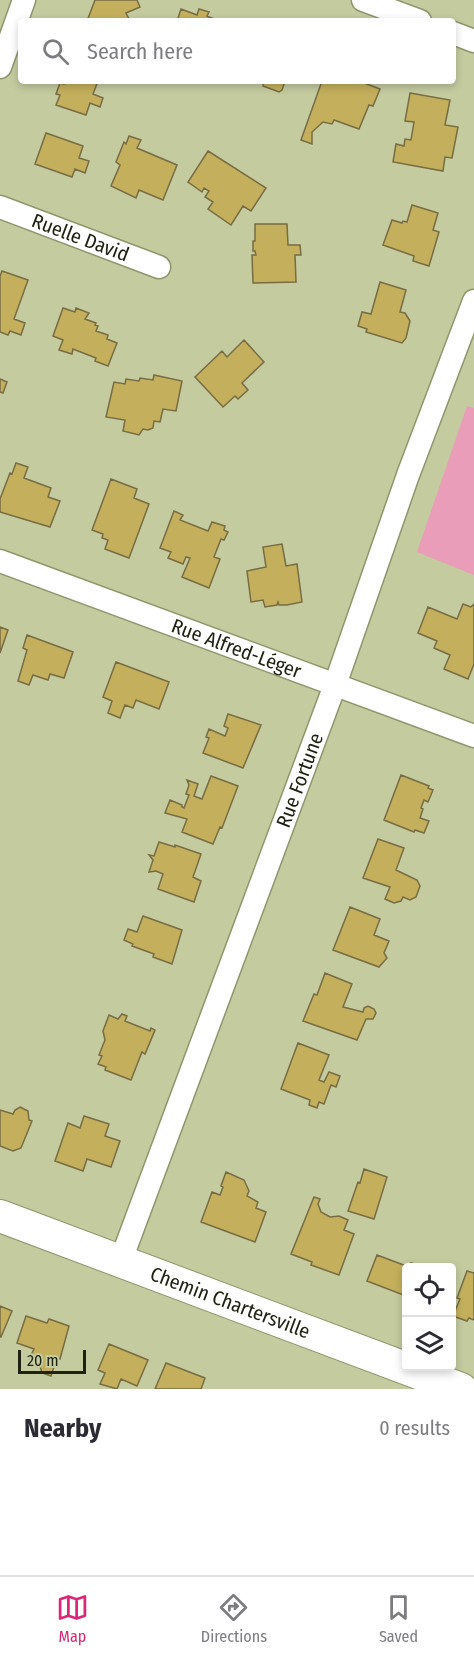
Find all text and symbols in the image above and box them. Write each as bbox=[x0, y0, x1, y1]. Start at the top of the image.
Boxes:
search box bbox=[18, 18, 456, 84]
icon: search bbox=[39, 35, 72, 68]
text: Search here bbox=[87, 38, 193, 65]
street label: Ruelle David bbox=[29, 208, 132, 267]
street label: Rue Alfred-Léger bbox=[168, 613, 305, 683]
street label: Rue Fortune bbox=[271, 730, 328, 831]
street label: Chemin Chartersville bbox=[147, 1262, 314, 1343]
map controls bbox=[402, 1263, 456, 1371]
button: locate bbox=[402, 1263, 456, 1317]
button: layers bbox=[402, 1317, 456, 1371]
scale bar bbox=[18, 1347, 86, 1374]
text: 20 m bbox=[27, 1351, 58, 1370]
text: Nearby bbox=[24, 1413, 101, 1444]
text: 0 results bbox=[379, 1416, 450, 1440]
tab: Map bbox=[56, 1591, 89, 1646]
tab: Directions bbox=[201, 1591, 267, 1646]
tab: Saved bbox=[379, 1591, 418, 1646]

